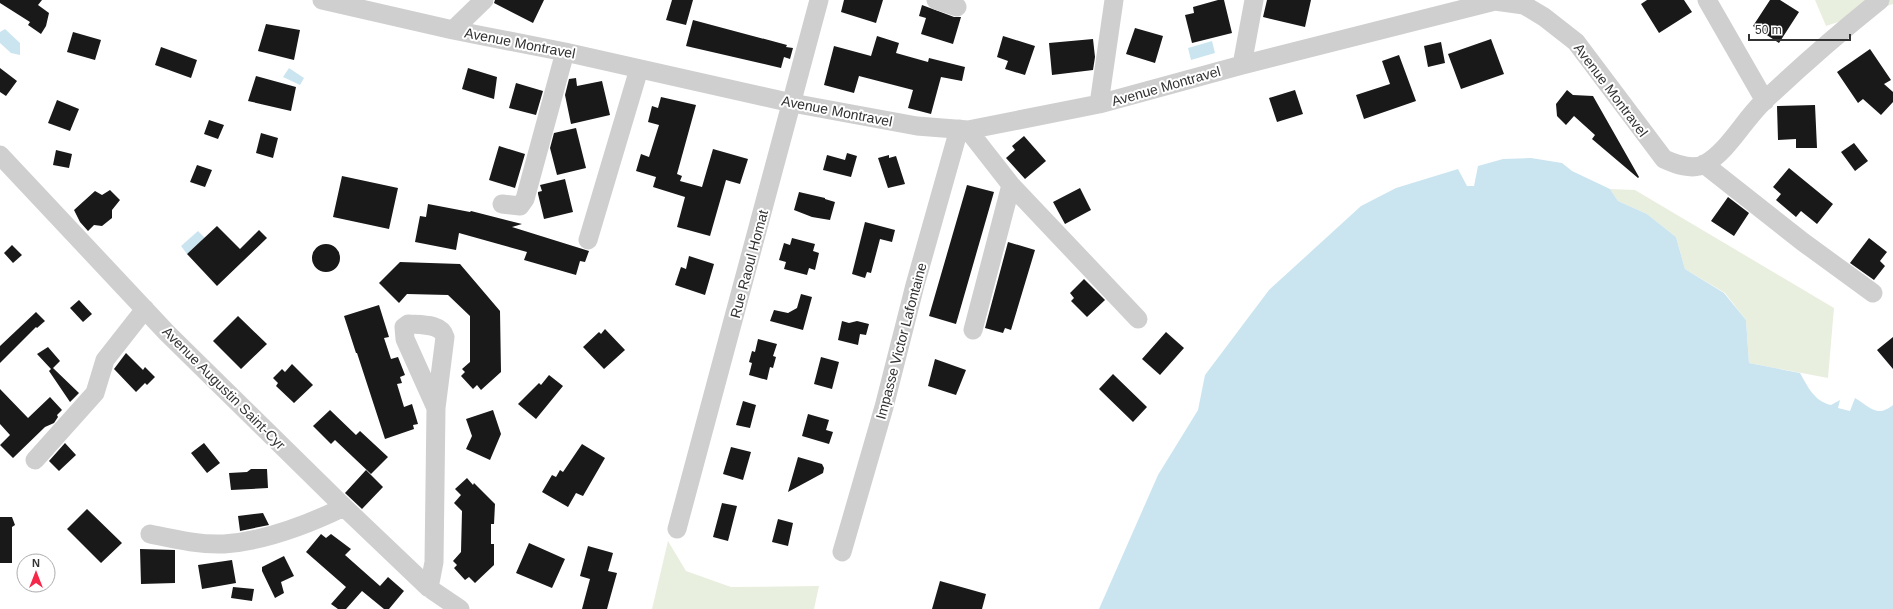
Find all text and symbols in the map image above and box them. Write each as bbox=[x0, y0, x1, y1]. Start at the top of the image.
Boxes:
scale bar bbox=[1749, 16, 1850, 42]
text: 50 m bbox=[1755, 23, 1782, 37]
street label: Avenue Montravel bbox=[463, 24, 577, 62]
street label: Avenue Montravel bbox=[1571, 40, 1651, 140]
street label: Avenue Montravel bbox=[1110, 63, 1222, 109]
street label: Avenue Montravel bbox=[780, 92, 894, 130]
street label: Rue Raoul Homat bbox=[727, 208, 771, 320]
street label: Impasse Victor Lafontaine bbox=[872, 261, 930, 421]
street label: Avenue Augustin Saint-Cyr bbox=[159, 323, 289, 453]
north arrow bbox=[16, 553, 56, 593]
text: N bbox=[32, 557, 40, 569]

